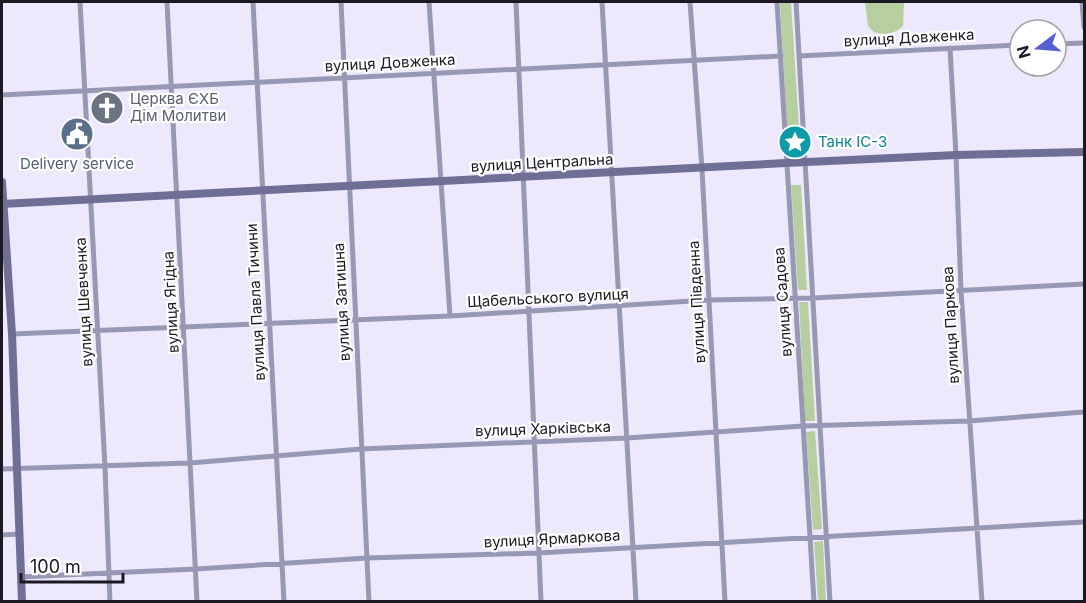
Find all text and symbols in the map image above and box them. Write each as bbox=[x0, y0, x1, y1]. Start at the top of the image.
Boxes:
north arrow bbox=[1008, 18, 1068, 78]
street label: вулиця Довженка bbox=[843, 25, 975, 50]
text: N bbox=[1012, 44, 1035, 61]
street label: вулиця Довженка bbox=[324, 50, 456, 75]
place label: Церква ЄХБ Дім Молитви bbox=[130, 89, 226, 125]
church icon: Церква ЄХБ Дім Молитви bbox=[89, 90, 125, 126]
public building icon: Delivery service bbox=[59, 116, 95, 152]
place icon: Танк ІС-3 bbox=[777, 124, 813, 160]
place label: Танк ІС-3 bbox=[818, 132, 887, 151]
street label: вулиця Центральна bbox=[470, 149, 614, 176]
place label: Delivery service bbox=[20, 154, 134, 173]
street label: вулиця Павла Тичини bbox=[242, 223, 269, 381]
street label: вулиця Шевченка bbox=[71, 237, 96, 367]
street label: вулиця Південна bbox=[684, 240, 709, 364]
street label: вулиця Затишна bbox=[329, 242, 354, 362]
street label: вулиця Садова bbox=[769, 247, 796, 358]
street label: вулиця Ягідна bbox=[158, 251, 183, 353]
street label: вулиця Паркова bbox=[938, 266, 963, 384]
street label: Щабельського вулиця bbox=[467, 284, 629, 311]
street label: вулиця Харківська bbox=[475, 417, 611, 440]
street label: вулиця Ярмаркова bbox=[483, 525, 621, 552]
scale bar bbox=[21, 546, 123, 584]
text: 100 m bbox=[30, 556, 81, 577]

